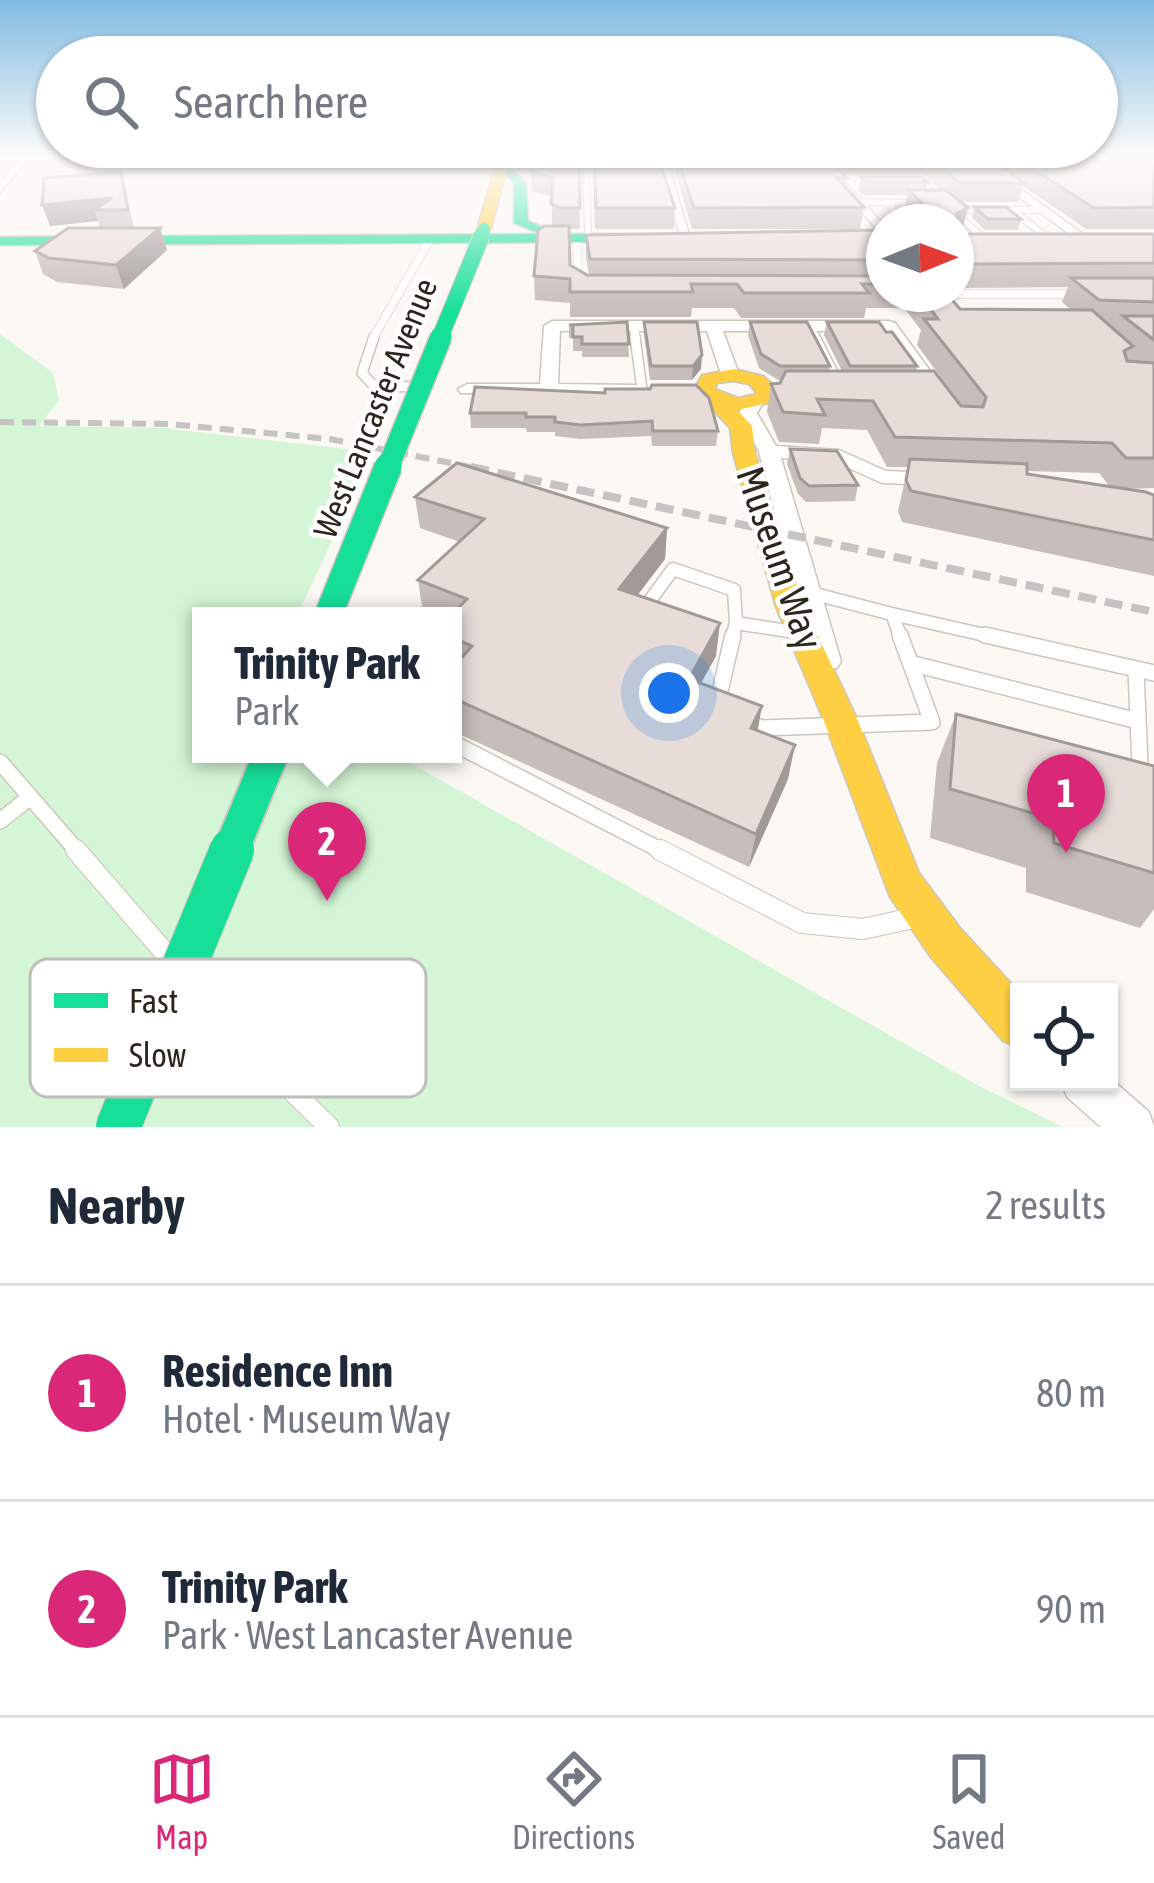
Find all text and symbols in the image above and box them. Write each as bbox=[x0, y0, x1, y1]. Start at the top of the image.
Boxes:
search box bbox=[36, 36, 1118, 168]
icon: search bbox=[78, 69, 144, 135]
text: Search here bbox=[174, 76, 368, 128]
north arrow bbox=[866, 204, 974, 312]
street label: West Lancaster Avenue bbox=[306, 273, 444, 543]
street label: Museum Way bbox=[728, 461, 832, 655]
popup bbox=[192, 607, 462, 763]
text: Trinity Park bbox=[234, 637, 420, 689]
your location bbox=[639, 663, 699, 723]
text: Park bbox=[234, 689, 299, 733]
pin: 1 bbox=[1027, 754, 1105, 853]
pin: 2 bbox=[288, 802, 366, 901]
legend bbox=[30, 959, 426, 1097]
text: Fast bbox=[129, 982, 178, 1020]
map controls bbox=[1010, 983, 1118, 1091]
button: locate bbox=[1010, 983, 1118, 1091]
text: Slow bbox=[129, 1036, 186, 1074]
text: Nearby bbox=[48, 1176, 185, 1235]
text: 2 results bbox=[985, 1183, 1106, 1227]
text: Residence Inn bbox=[162, 1345, 393, 1397]
text: 1 bbox=[78, 1371, 96, 1415]
text: 80 m bbox=[1036, 1371, 1106, 1415]
text: Hotel · Museum Way bbox=[162, 1397, 451, 1441]
text: Trinity Park bbox=[162, 1561, 348, 1613]
text: 2 bbox=[78, 1587, 96, 1631]
text: 90 m bbox=[1036, 1587, 1106, 1631]
text: Park · West Lancaster Avenue bbox=[162, 1613, 573, 1657]
tab: Map bbox=[149, 1746, 215, 1856]
tab: Directions bbox=[512, 1746, 635, 1856]
tab: Saved bbox=[932, 1746, 1005, 1856]

